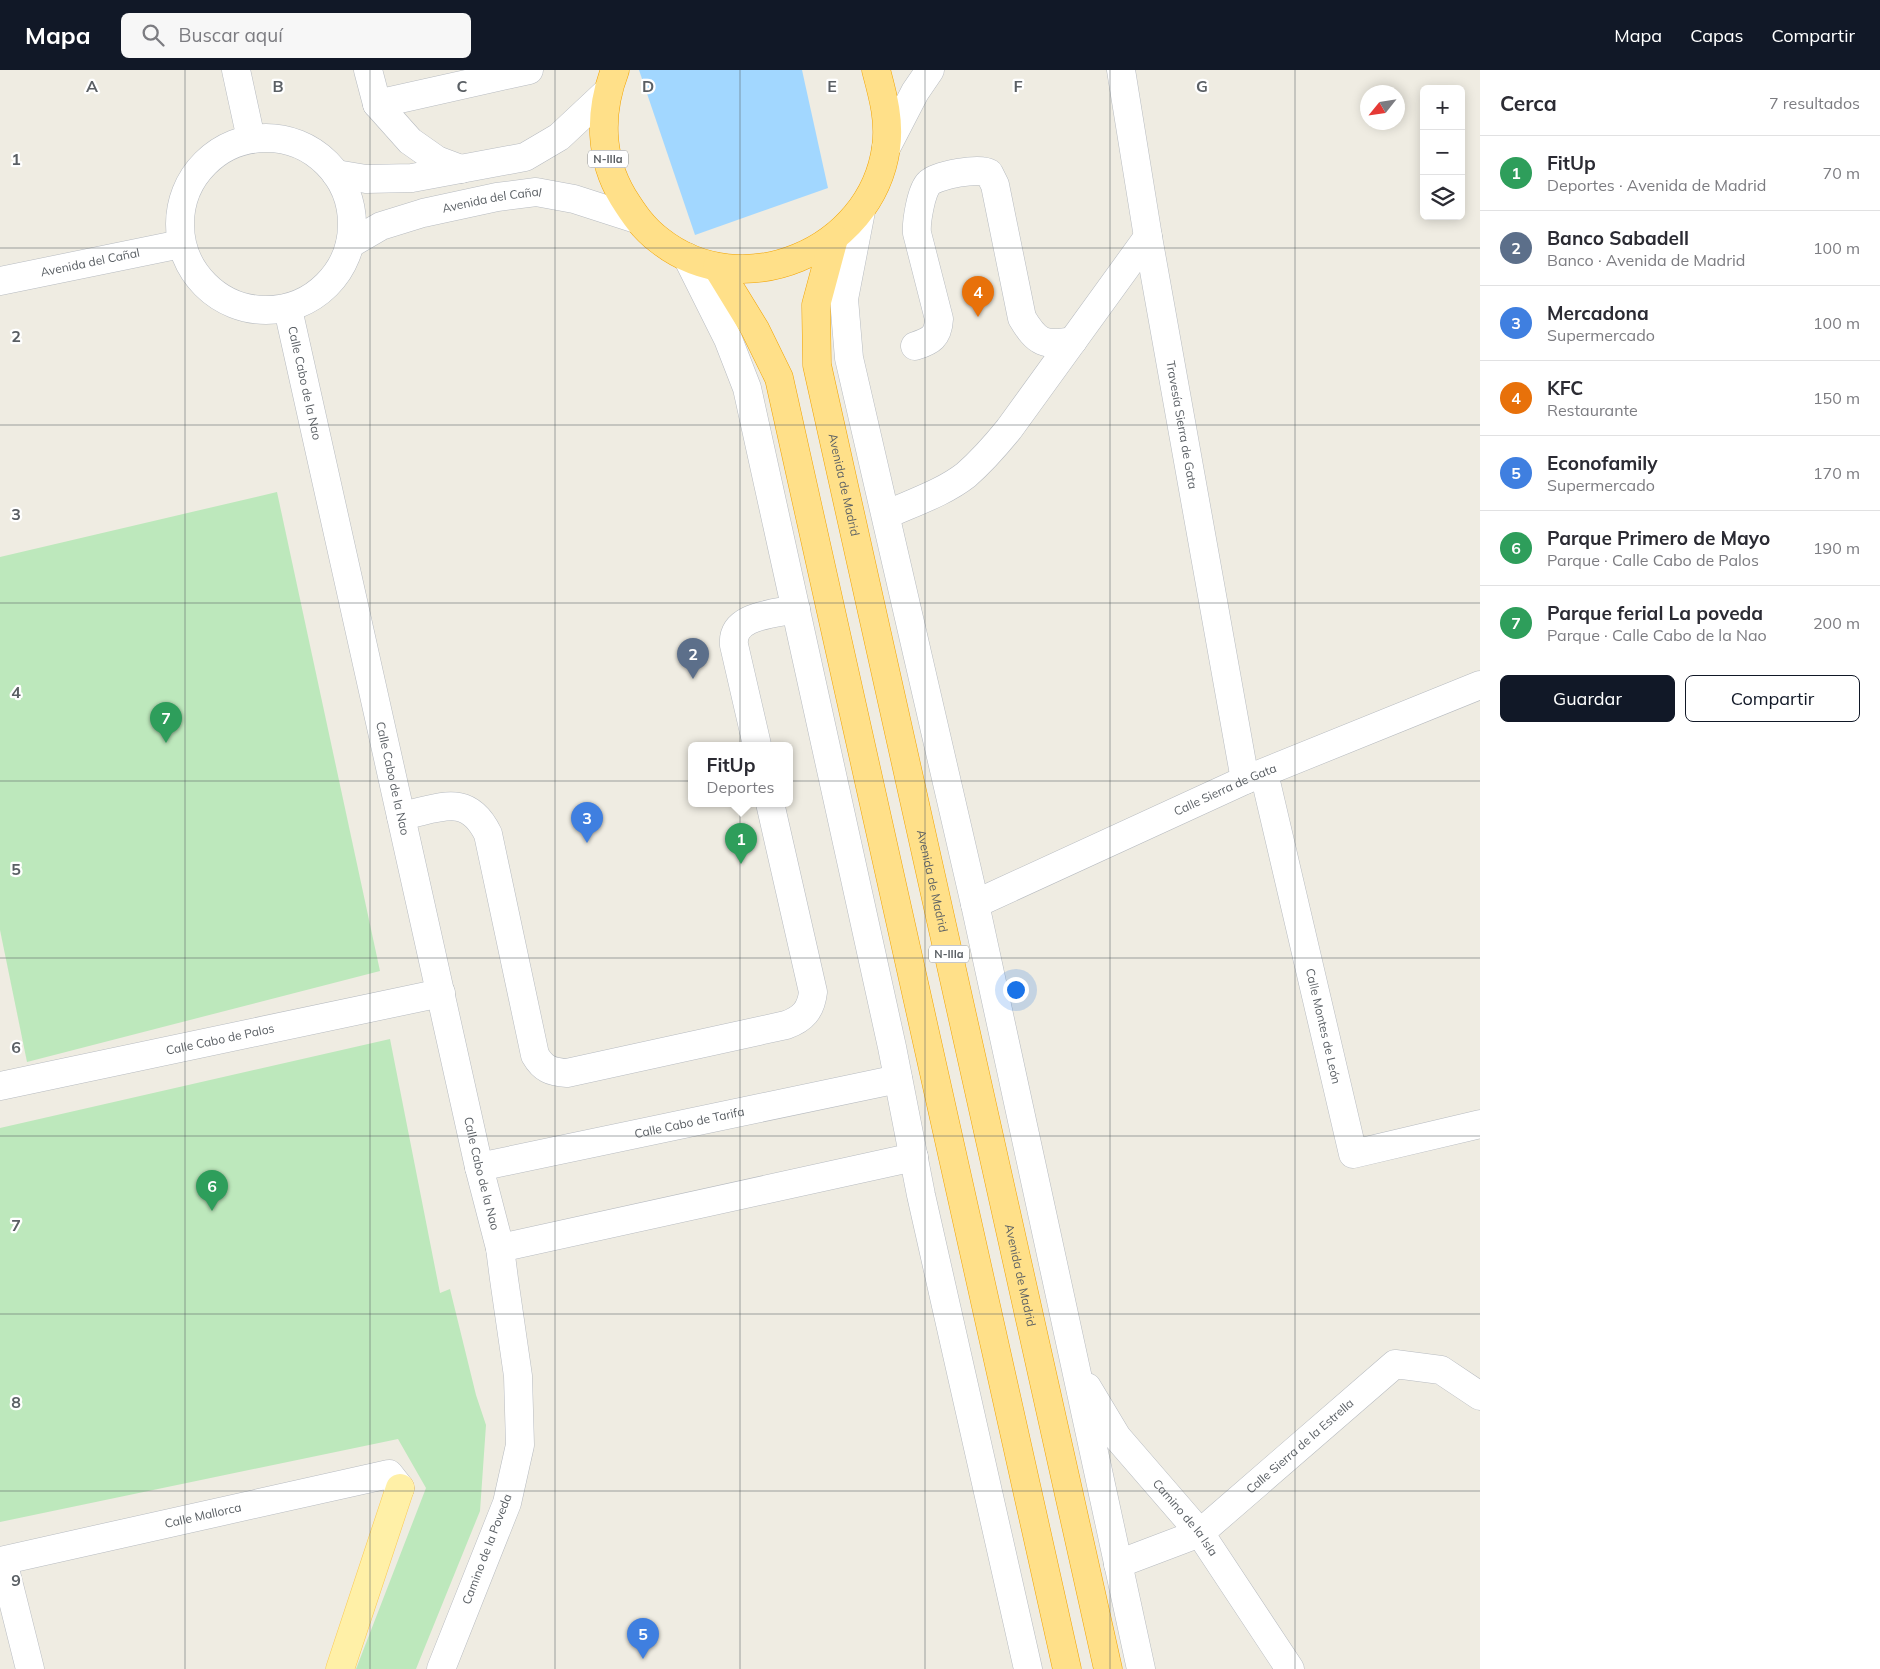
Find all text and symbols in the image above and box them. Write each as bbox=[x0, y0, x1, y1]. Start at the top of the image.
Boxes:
search box bbox=[121, 13, 471, 58]
text: Mapa bbox=[25, 20, 91, 50]
icon: search bbox=[139, 21, 167, 49]
text: Buscar aquí bbox=[179, 23, 283, 47]
text: Mapa bbox=[1614, 24, 1662, 47]
text: Capas bbox=[1690, 24, 1744, 47]
text: Compartir bbox=[1772, 24, 1855, 47]
text: A bbox=[86, 76, 98, 96]
text: B bbox=[272, 76, 284, 96]
text: C bbox=[457, 76, 468, 96]
text: D bbox=[642, 76, 654, 96]
text: E bbox=[827, 76, 837, 96]
text: F bbox=[1013, 76, 1023, 96]
text: G bbox=[1196, 76, 1208, 96]
north arrow bbox=[1360, 85, 1405, 130]
map controls bbox=[1420, 85, 1465, 220]
button: + bbox=[1420, 85, 1465, 130]
text: Cerca bbox=[1500, 90, 1557, 116]
text: 7 resultados bbox=[1769, 93, 1860, 113]
button: − bbox=[1420, 130, 1465, 175]
text: 1 bbox=[11, 149, 21, 169]
road number: N-IIIa bbox=[588, 150, 628, 168]
text: FitUp bbox=[1547, 151, 1596, 175]
text: 1 bbox=[1511, 163, 1521, 183]
text: 70 m bbox=[1823, 163, 1860, 183]
button: layers bbox=[1420, 175, 1465, 220]
text: Deportes · Avenida de Madrid bbox=[1547, 175, 1766, 195]
street label: Avenida del Cañal bbox=[441, 184, 543, 216]
text: Banco Sabadell bbox=[1547, 226, 1689, 250]
text: 2 bbox=[1511, 238, 1521, 258]
text: 100 m bbox=[1813, 238, 1860, 258]
street label: Avenida del Cañal bbox=[39, 245, 141, 280]
text: Banco · Avenida de Madrid bbox=[1547, 250, 1745, 270]
pin: 4 bbox=[962, 276, 994, 317]
text: Mercadona bbox=[1547, 301, 1649, 325]
text: 3 bbox=[1511, 313, 1521, 333]
text: 100 m bbox=[1813, 313, 1860, 333]
street label: Calle Cabo de la Nao bbox=[285, 325, 325, 442]
text: Supermercado bbox=[1547, 325, 1655, 345]
text: 2 bbox=[11, 326, 21, 346]
street label: Travesía Sierra de Gata bbox=[1163, 360, 1201, 490]
text: KFC bbox=[1547, 376, 1583, 400]
text: 4 bbox=[1511, 388, 1521, 408]
text: 150 m bbox=[1813, 388, 1860, 408]
text: Restaurante bbox=[1547, 400, 1638, 420]
street label: Avenida de Madrid bbox=[825, 432, 863, 537]
text: Econofamily bbox=[1547, 451, 1658, 475]
text: 5 bbox=[1511, 463, 1521, 483]
text: 170 m bbox=[1813, 463, 1860, 483]
text: Supermercado bbox=[1547, 475, 1655, 495]
text: 3 bbox=[11, 504, 21, 524]
text: Parque Primero de Mayo bbox=[1547, 526, 1770, 550]
text: 6 bbox=[1511, 538, 1521, 558]
text: 190 m bbox=[1813, 538, 1860, 558]
text: Parque · Calle Cabo de Palos bbox=[1547, 550, 1759, 570]
text: Parque ferial La poveda bbox=[1547, 601, 1763, 625]
text: 7 bbox=[1511, 613, 1521, 633]
text: 200 m bbox=[1813, 613, 1860, 633]
text: Parque · Calle Cabo de la Nao bbox=[1547, 625, 1767, 645]
pin: 2 bbox=[677, 638, 709, 679]
button: Guardar bbox=[1500, 675, 1675, 722]
button: Compartir bbox=[1685, 675, 1860, 722]
text: 4 bbox=[11, 682, 21, 702]
pin: 7 bbox=[150, 702, 182, 743]
street label: Calle Cabo de la Nao bbox=[373, 720, 413, 837]
popup bbox=[688, 742, 793, 807]
text: FitUp bbox=[707, 753, 755, 777]
street label: Calle Sierra de Gata bbox=[1171, 760, 1278, 819]
text: Deportes bbox=[707, 777, 774, 797]
pin: 3 bbox=[571, 802, 603, 843]
pin: 1 bbox=[725, 823, 757, 864]
street label: Avenida de Madrid bbox=[914, 828, 951, 934]
text: 5 bbox=[11, 859, 21, 879]
road number: N-IIIa bbox=[929, 946, 969, 962]
street label: Calle Montes de León bbox=[1303, 967, 1344, 1085]
your location bbox=[1003, 977, 1029, 1003]
street label: Calle Cabo de Palos bbox=[165, 1020, 276, 1058]
text: 6 bbox=[11, 1037, 21, 1057]
street label: Calle Cabo de Tarifa bbox=[633, 1103, 746, 1141]
street label: Calle Cabo de la Nao bbox=[461, 1115, 503, 1232]
pin: 6 bbox=[196, 1170, 228, 1211]
text: 7 bbox=[11, 1215, 21, 1235]
street label: Avenida de Madrid bbox=[1002, 1222, 1039, 1328]
text: 8 bbox=[11, 1392, 21, 1412]
street label: Calle Sierra de la Estrella bbox=[1243, 1395, 1356, 1497]
street label: Camino de la Isla bbox=[1150, 1476, 1221, 1559]
street label: Camino de la Poveda bbox=[459, 1491, 515, 1606]
street label: Calle Mallorca bbox=[163, 1499, 243, 1531]
text: 9 bbox=[11, 1570, 21, 1590]
pin: 5 bbox=[627, 1618, 659, 1659]

